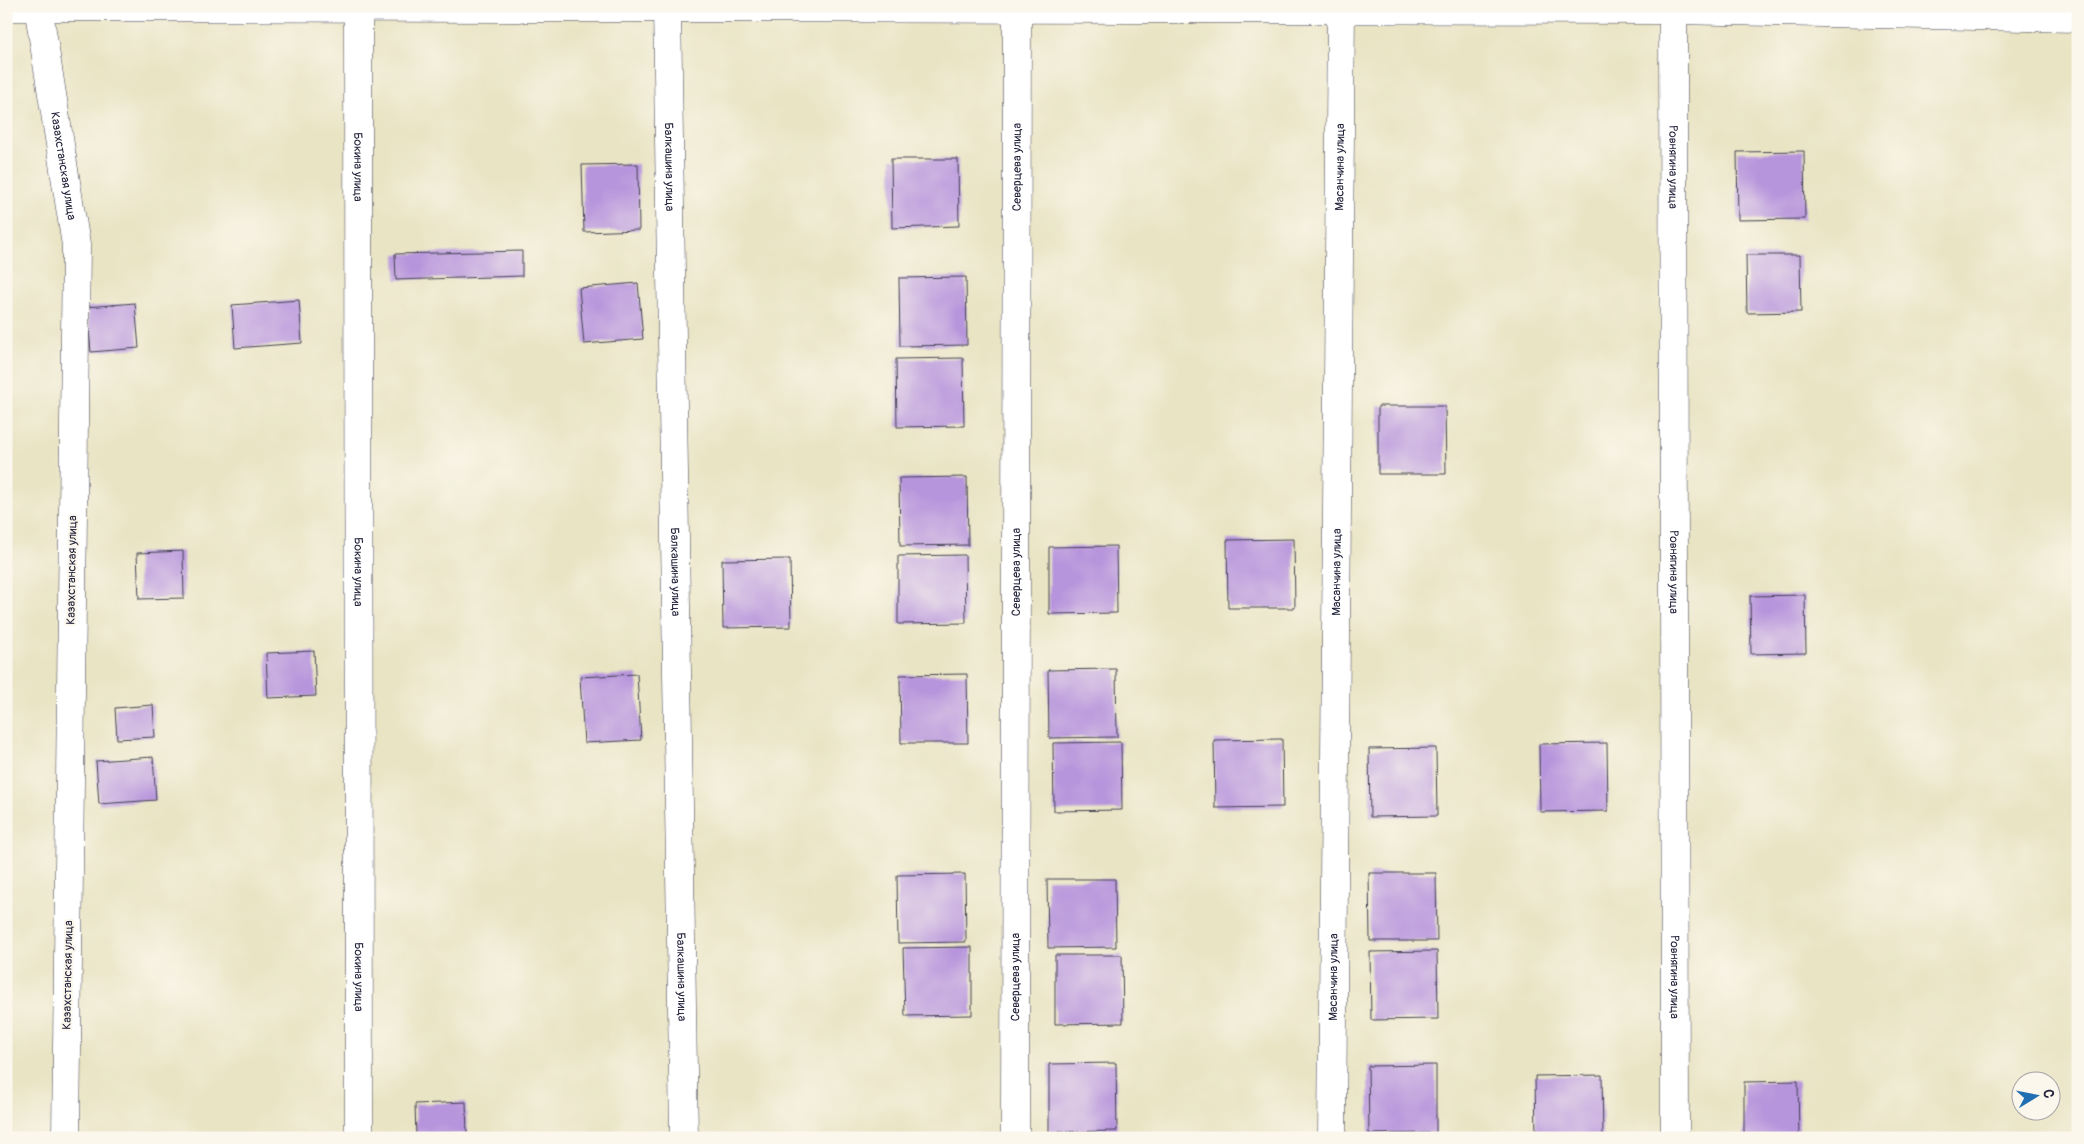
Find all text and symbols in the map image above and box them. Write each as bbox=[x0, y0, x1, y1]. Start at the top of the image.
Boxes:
street label: Казахстанская улица bbox=[47, 111, 80, 222]
street label: Балкашина улица bbox=[661, 122, 678, 212]
street label: Северцева улица bbox=[1009, 122, 1024, 211]
street label: Масанчина улица bbox=[1332, 123, 1348, 211]
street label: Ровнягина улица bbox=[1666, 125, 1681, 209]
street label: Бокина улица bbox=[351, 132, 366, 202]
street label: Казахстанская улица bbox=[64, 515, 80, 625]
street label: Балкашина улица bbox=[667, 527, 684, 617]
street label: Северцева улица bbox=[1008, 527, 1024, 616]
street label: Масанчина улица bbox=[1329, 528, 1344, 616]
street label: Ровнягина улица bbox=[1666, 530, 1682, 614]
street label: Бокина улица bbox=[351, 537, 366, 607]
street label: Казахстанская улица bbox=[60, 920, 76, 1030]
street label: Балкашина улица bbox=[673, 932, 690, 1022]
street label: Северцева улица bbox=[1008, 932, 1023, 1021]
street label: Масанчина улица bbox=[1325, 933, 1341, 1021]
street label: Ровнягина улица bbox=[1667, 935, 1682, 1019]
street label: Бокина улица bbox=[351, 942, 366, 1012]
north arrow bbox=[2012, 1072, 2062, 1122]
text: С bbox=[2039, 1088, 2057, 1100]

